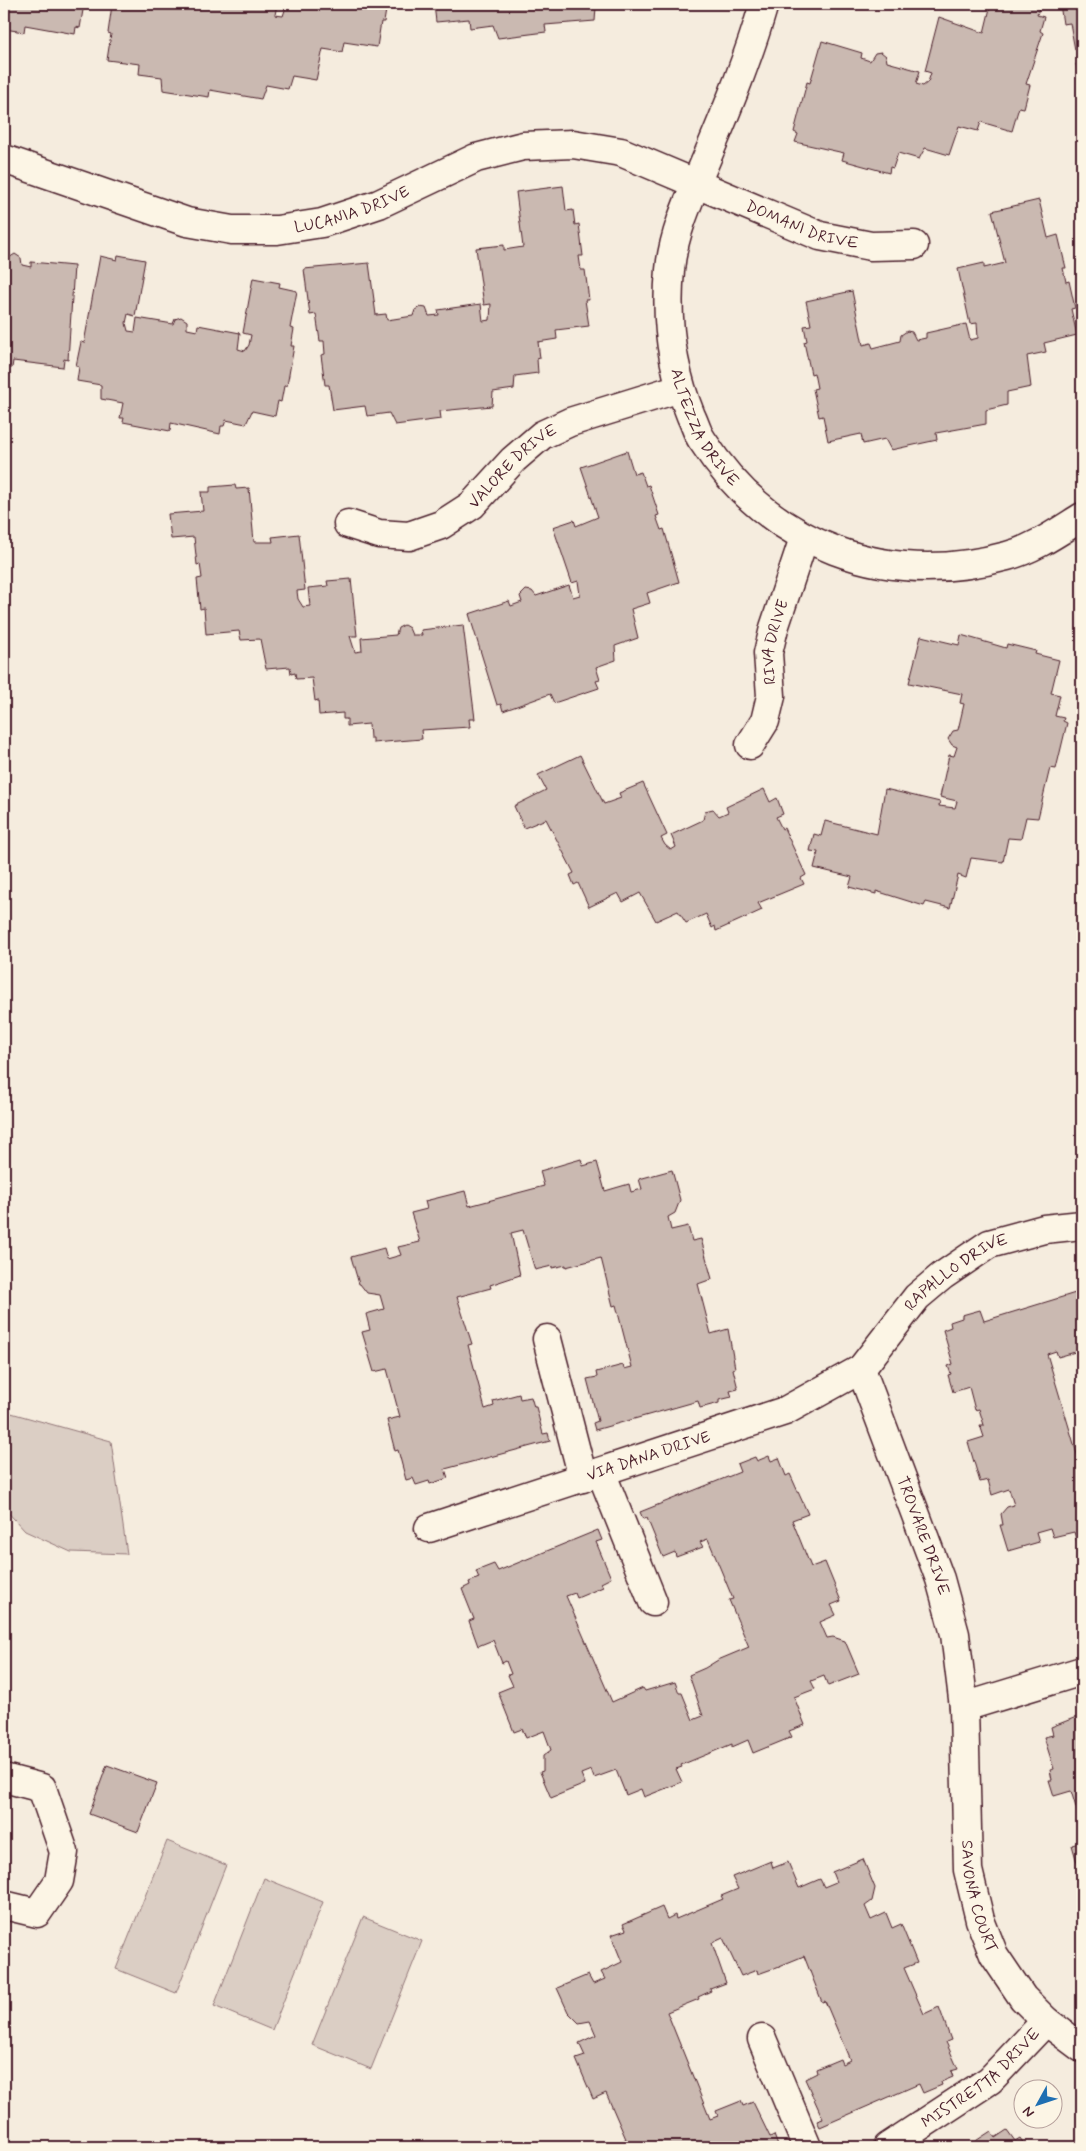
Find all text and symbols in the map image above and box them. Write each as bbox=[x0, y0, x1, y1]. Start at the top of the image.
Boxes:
street label: LUCANIA DRIVE bbox=[293, 181, 413, 238]
street label: DOMANI DRIVE bbox=[743, 195, 860, 254]
street label: ALTEZZA DRIVE bbox=[666, 366, 744, 491]
street label: VALORE DRIVE bbox=[464, 419, 560, 513]
street label: RIVA DRIVE bbox=[757, 597, 793, 685]
street label: RAPALLO DRIVE bbox=[900, 1229, 1010, 1315]
street label: VIA DANA DRIVE bbox=[584, 1426, 713, 1486]
street label: TROVARE DRIVE bbox=[892, 1473, 954, 1597]
street label: SAVONA COURT bbox=[957, 1840, 1003, 1956]
street label: MISTRETTA DRIVE bbox=[917, 2023, 1044, 2133]
north arrow bbox=[1014, 2078, 1064, 2128]
text: N bbox=[1019, 2102, 1039, 2121]

